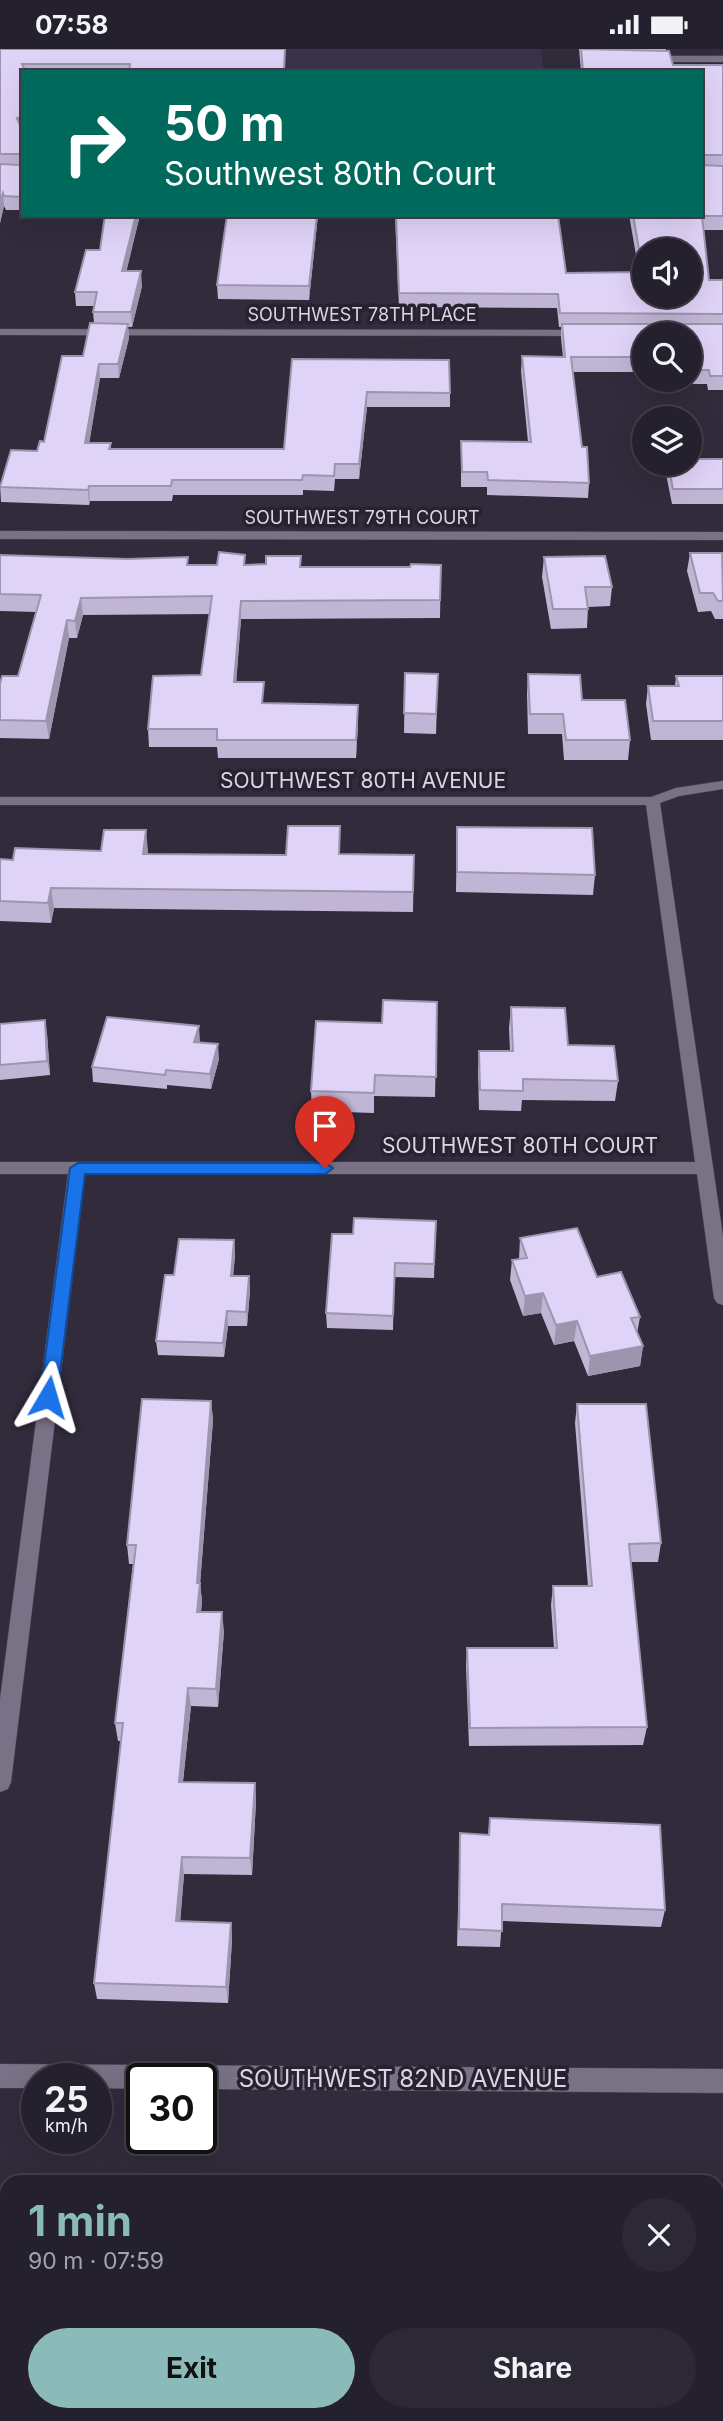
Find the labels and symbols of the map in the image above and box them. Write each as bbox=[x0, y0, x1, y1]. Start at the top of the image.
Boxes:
street label: SOUTHWEST 78TH PLACE bbox=[247, 304, 477, 325]
street label: SOUTHWEST 79TH COURT bbox=[244, 507, 480, 528]
street label: SOUTHWEST 80TH AVENUE bbox=[220, 768, 506, 793]
pin bbox=[295, 1096, 355, 1168]
street label: SOUTHWEST 80TH COURT bbox=[382, 1133, 658, 1158]
position arrow bbox=[11, 1360, 85, 1434]
speed limit sign: 30 bbox=[126, 2063, 217, 2154]
street label: SOUTHWEST 82ND AVENUE bbox=[239, 2064, 567, 2093]

